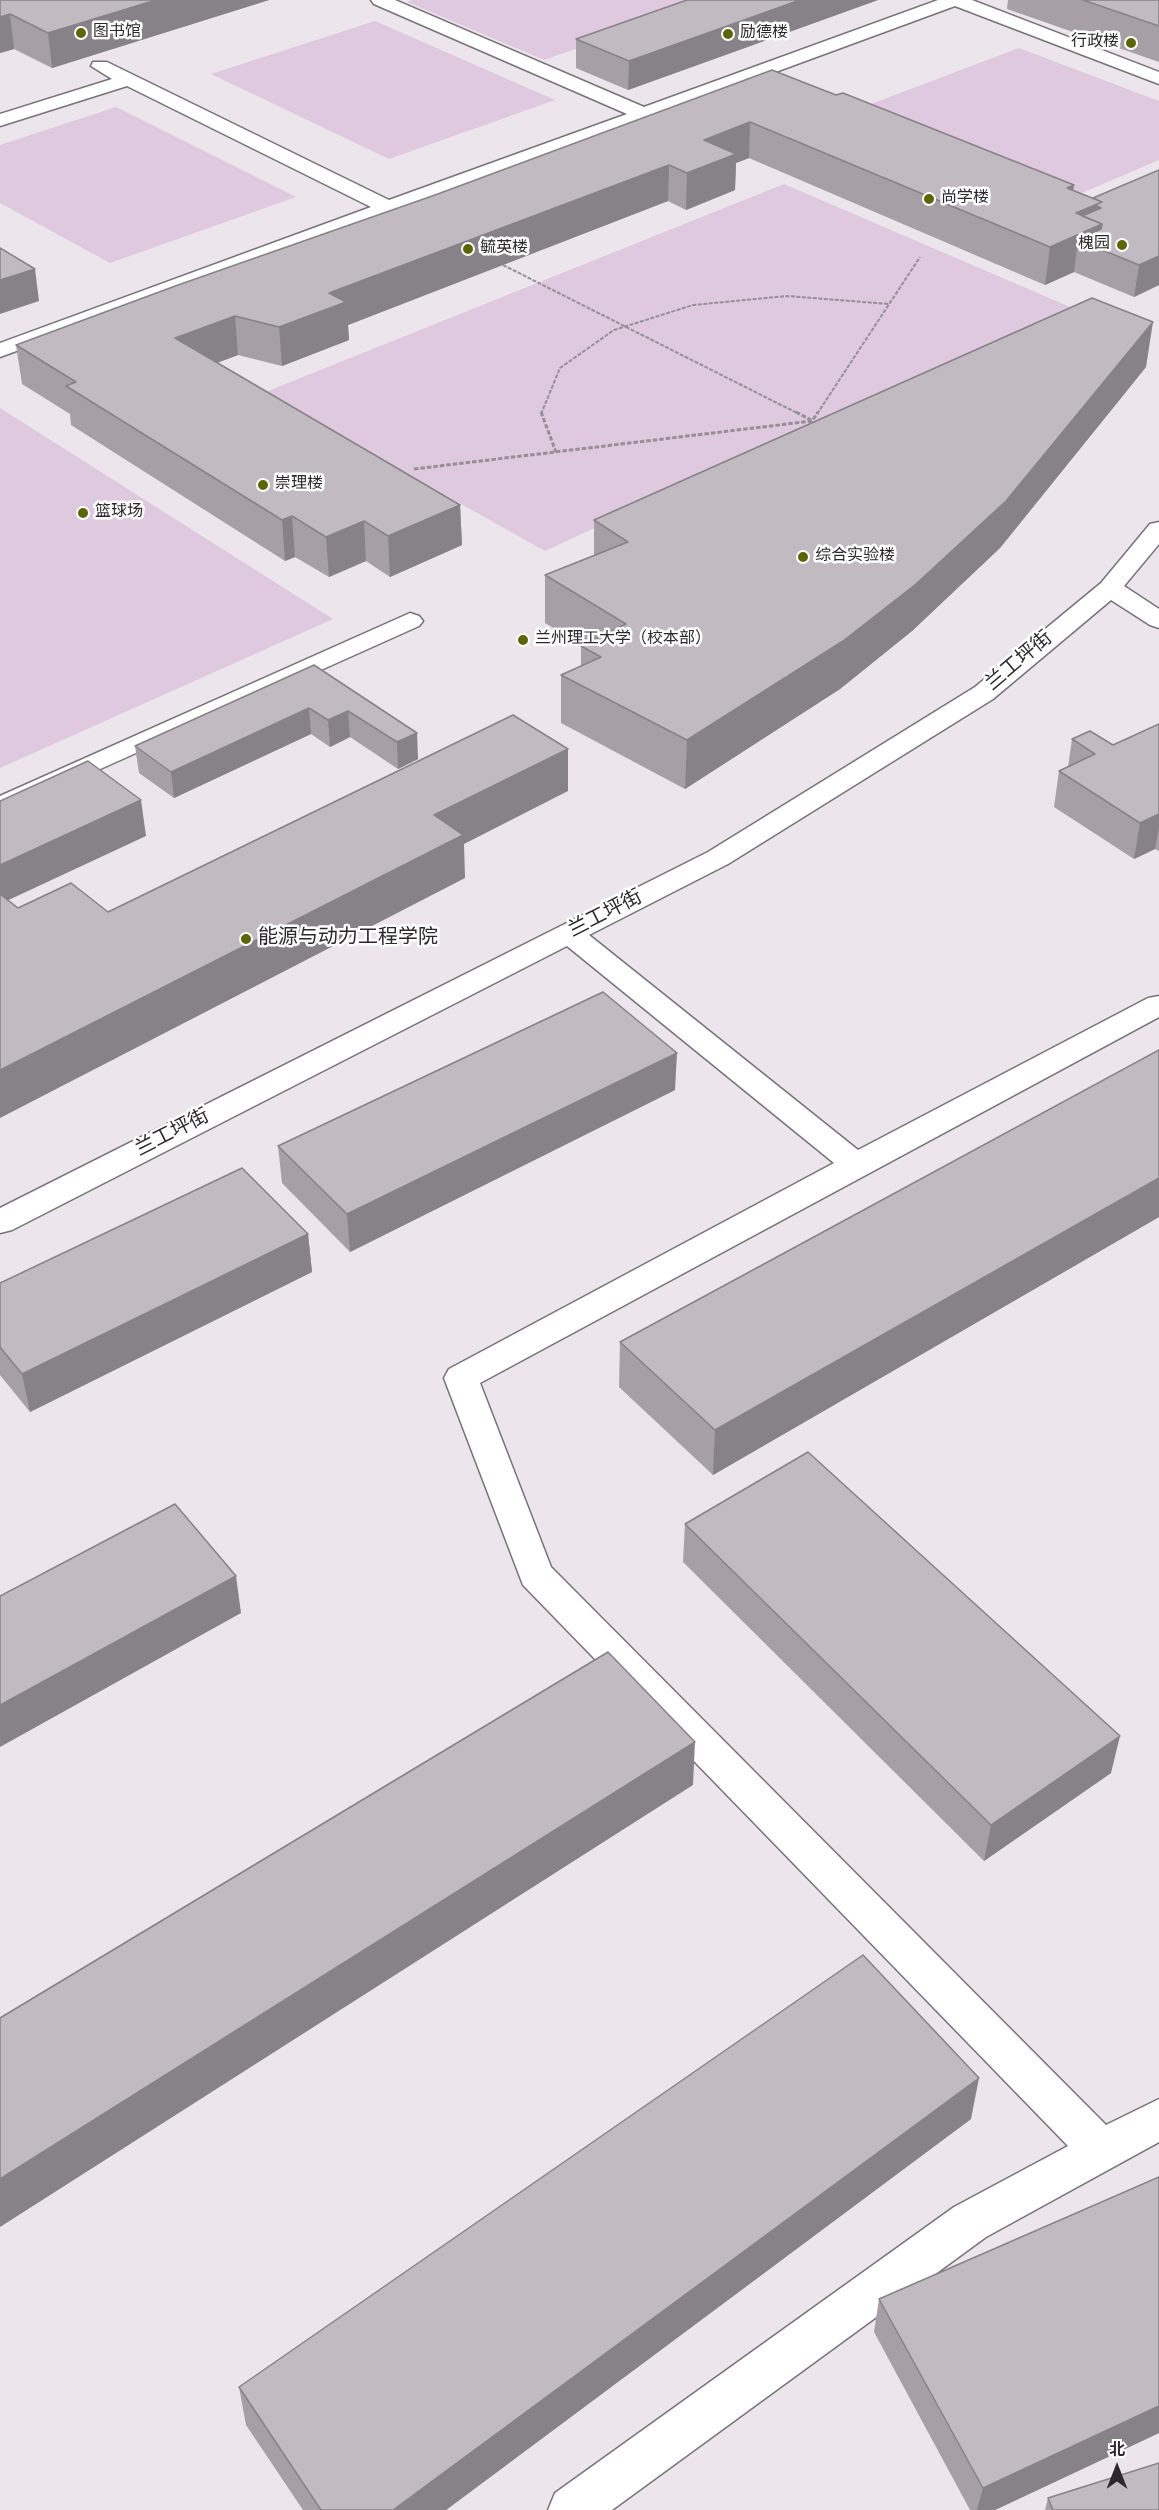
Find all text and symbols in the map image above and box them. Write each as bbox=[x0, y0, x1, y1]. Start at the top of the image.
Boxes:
place label: 图书馆 bbox=[93, 23, 141, 43]
place label: 励德楼 bbox=[740, 24, 788, 44]
marker: 图书馆 bbox=[74, 26, 88, 40]
marker: 励德楼 bbox=[721, 27, 735, 41]
place label: 行政楼 bbox=[1071, 33, 1119, 53]
marker: 行政楼 bbox=[1124, 36, 1138, 50]
place label: 尚学楼 bbox=[941, 189, 989, 209]
marker: 尚学楼 bbox=[922, 192, 936, 206]
place label: 槐园 bbox=[1078, 235, 1110, 255]
marker: 槐园 bbox=[1115, 238, 1129, 252]
place label: 毓英楼 bbox=[480, 239, 528, 259]
marker: 毓英楼 bbox=[461, 242, 475, 256]
place label: 崇理楼 bbox=[275, 475, 323, 495]
marker: 崇理楼 bbox=[256, 478, 270, 492]
place label: 篮球场 bbox=[95, 503, 143, 523]
marker: 篮球场 bbox=[76, 506, 90, 520]
place label: 综合实验楼 bbox=[815, 547, 895, 567]
marker: 综合实验楼 bbox=[796, 550, 810, 564]
street label: 兰工坪街 bbox=[982, 627, 1058, 697]
place label: 兰州理工大学（校本部） bbox=[535, 630, 711, 650]
marker: 兰州理工大学（校本部） bbox=[516, 633, 530, 647]
street label: 兰工坪街 bbox=[565, 886, 647, 944]
place label: 能源与动力工程学院 bbox=[258, 927, 438, 951]
marker: 能源与动力工程学院 bbox=[239, 932, 253, 946]
street label: 兰工坪街 bbox=[132, 1105, 214, 1163]
north arrow bbox=[1087, 2438, 1147, 2498]
text: 北 bbox=[1109, 2438, 1125, 2462]

